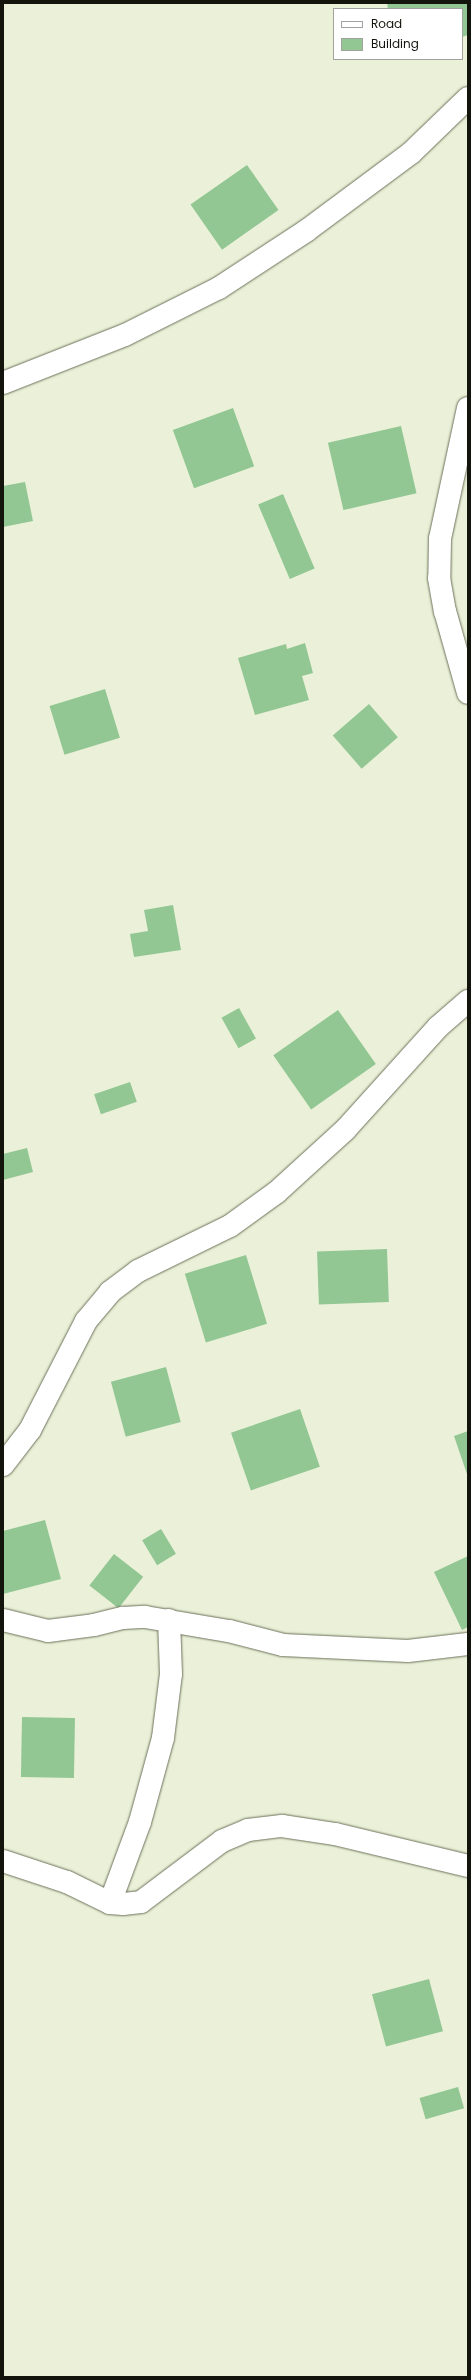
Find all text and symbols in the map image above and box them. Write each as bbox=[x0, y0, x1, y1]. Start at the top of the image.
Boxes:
legend bbox=[333, 8, 463, 60]
text: Road bbox=[371, 15, 402, 32]
text: Building bbox=[371, 35, 419, 52]

